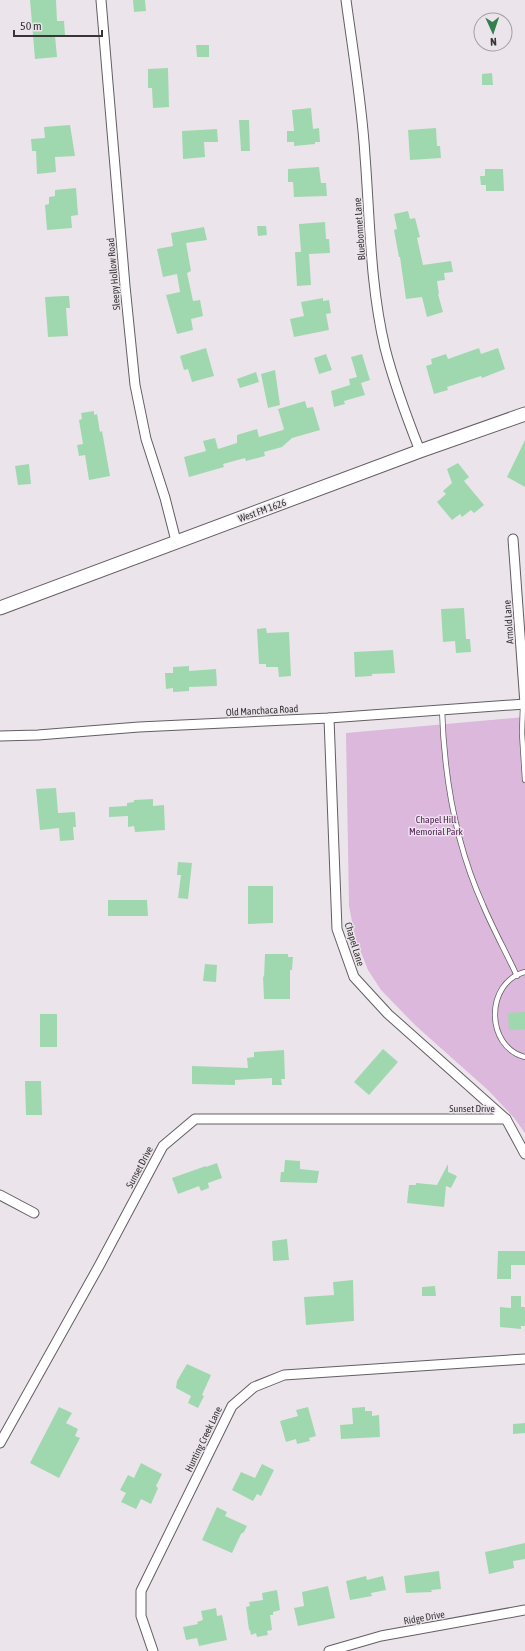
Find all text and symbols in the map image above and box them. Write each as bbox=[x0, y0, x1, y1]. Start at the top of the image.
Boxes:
scale bar bbox=[14, 12, 102, 38]
north arrow bbox=[473, 12, 513, 52]
text: 50 m bbox=[20, 19, 42, 33]
text: N bbox=[490, 36, 497, 48]
street label: Bluebonnet Lane bbox=[352, 197, 367, 261]
street label: Sleepy Hollow Road bbox=[105, 237, 122, 311]
street label: West FM 1626 bbox=[237, 497, 288, 524]
street label: Arnold Lane bbox=[501, 599, 516, 644]
street label: Old Manchaca Road bbox=[225, 703, 299, 718]
park label: Chapel Hill Memorial Park bbox=[409, 814, 463, 837]
street label: Chapel Lane bbox=[343, 921, 367, 968]
street label: Sunset Drive bbox=[449, 1103, 495, 1114]
street label: Sunset Drive bbox=[124, 1144, 155, 1190]
street label: Hunting Creek Lane bbox=[183, 1404, 224, 1474]
street label: Ridge Drive bbox=[403, 1608, 446, 1627]

